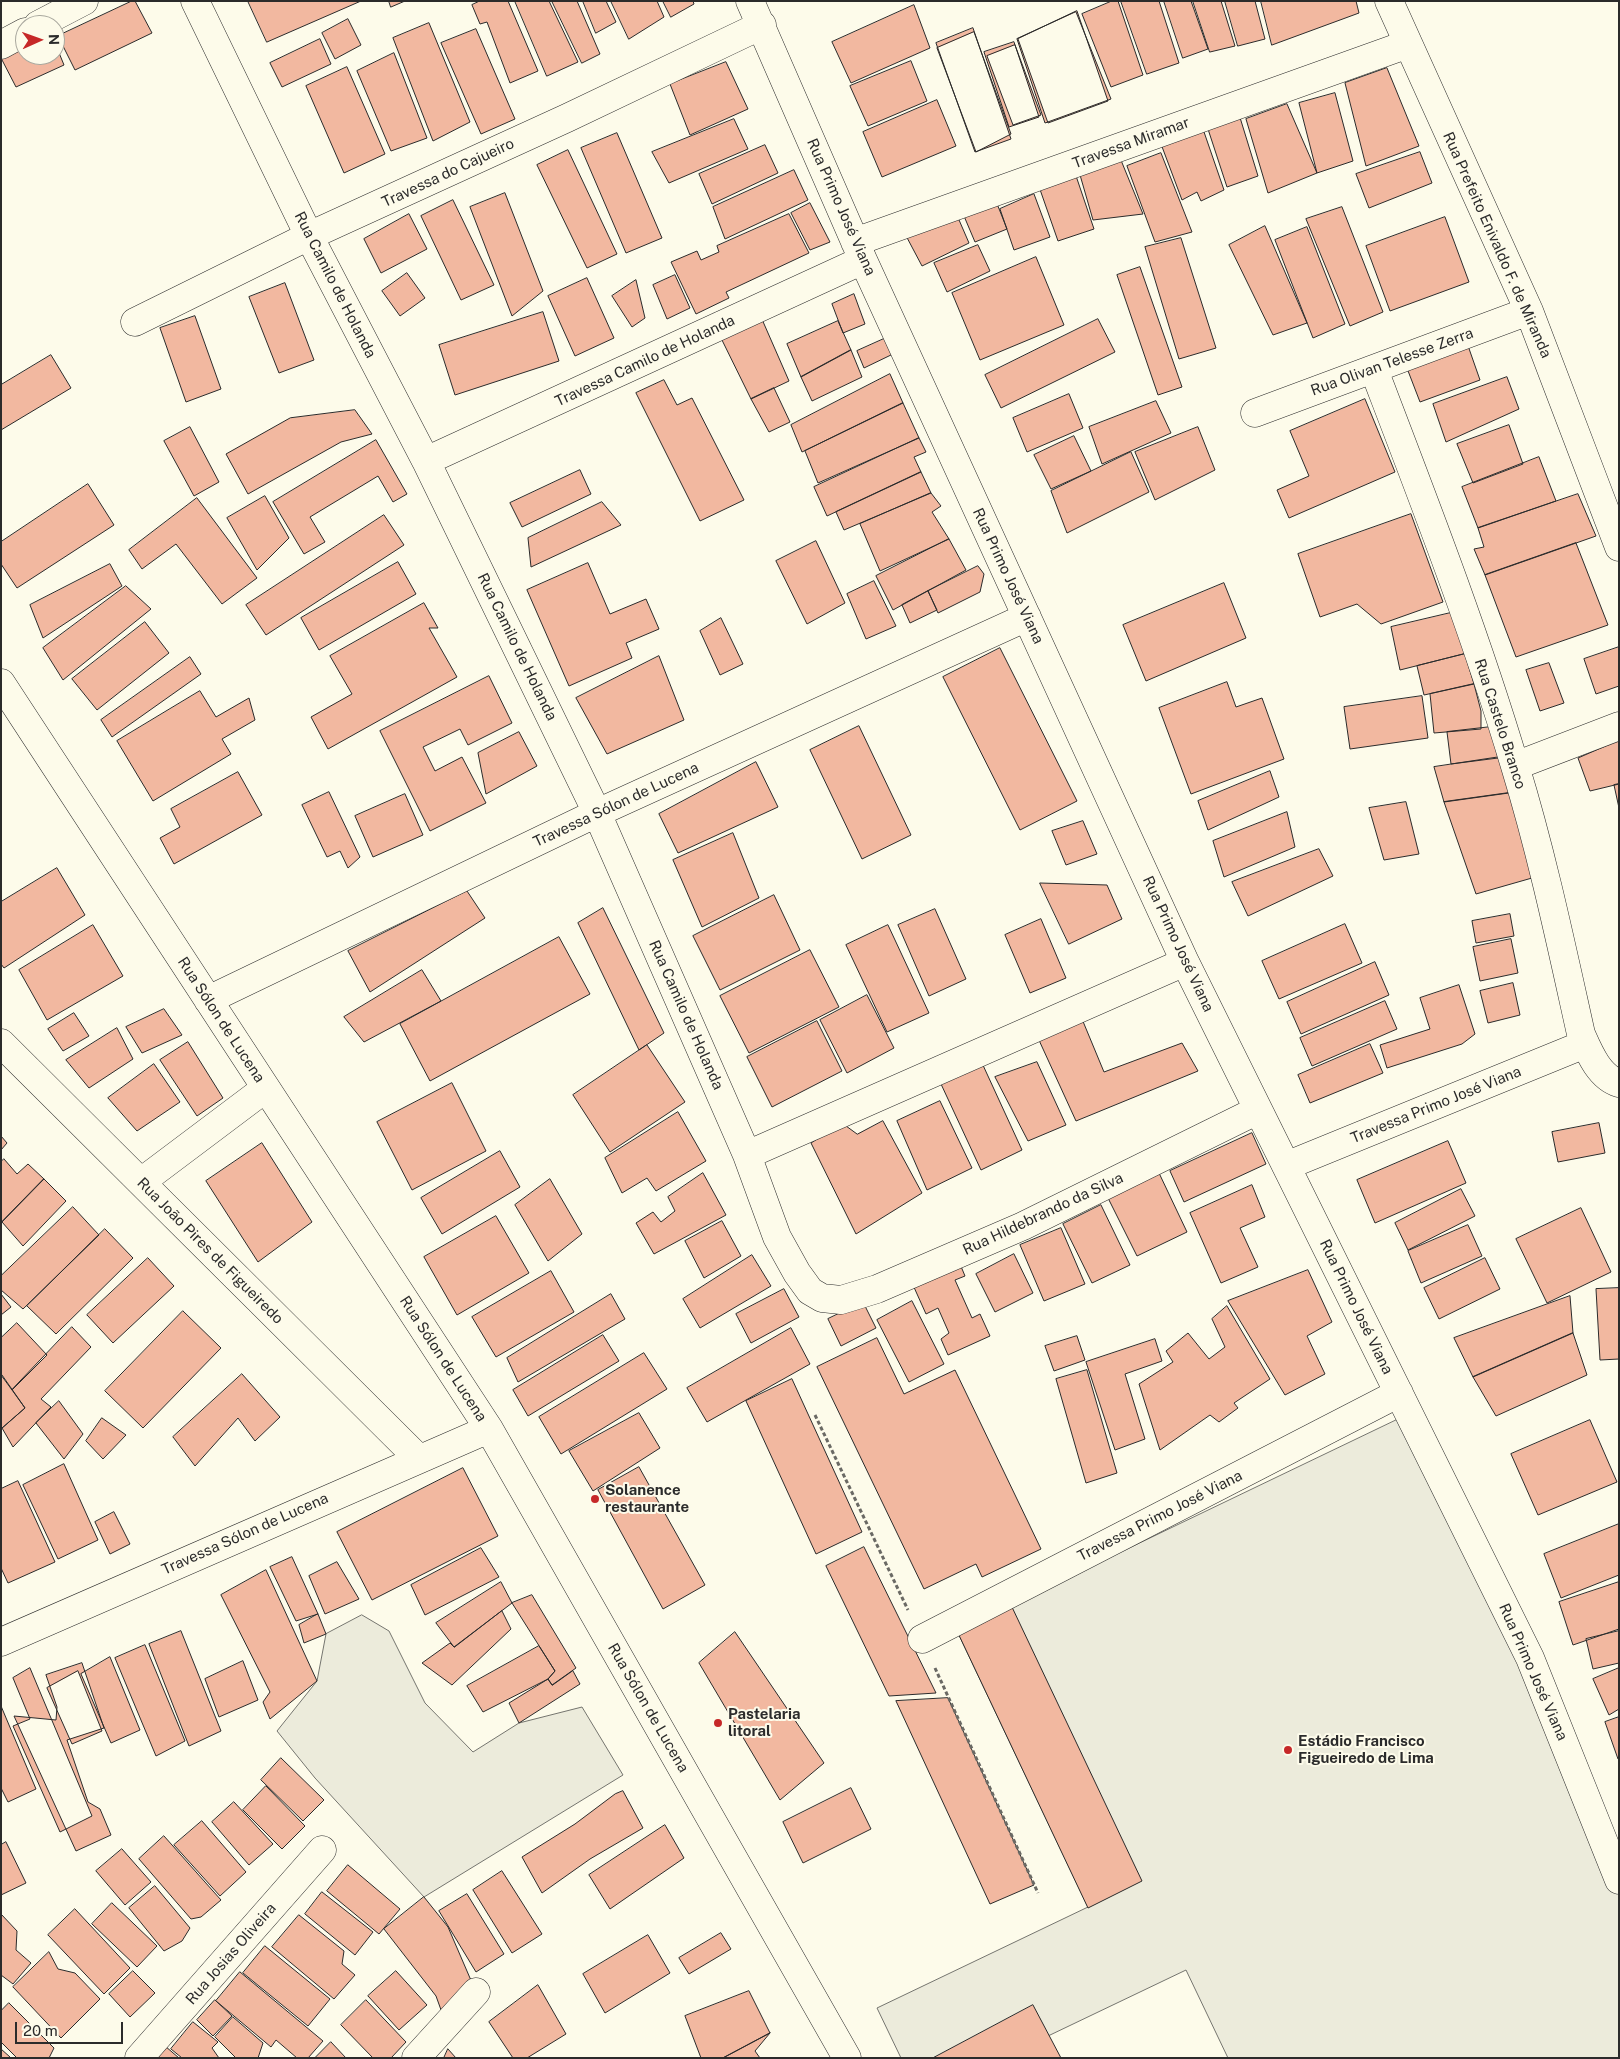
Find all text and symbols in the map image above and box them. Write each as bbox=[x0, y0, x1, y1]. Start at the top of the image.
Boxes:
north arrow bbox=[15, 15, 65, 65]
text: N bbox=[46, 34, 62, 45]
street label: Travessa Miramar bbox=[1070, 113, 1192, 173]
street label: Rua Prefeito Enivaldo F. de Miranda bbox=[1439, 129, 1555, 361]
street label: Travessa do Cajueiro bbox=[379, 134, 517, 212]
street label: Rua Primo José Viana bbox=[803, 136, 879, 278]
street label: Rua Camilo de Holanda bbox=[290, 209, 380, 361]
street label: Travessa Camilo de Holanda bbox=[552, 311, 738, 411]
street label: Rua Olivan Telesse Zerra bbox=[1308, 324, 1476, 400]
street label: Rua Primo José Viana bbox=[969, 505, 1047, 647]
street label: Rua Camilo de Holanda bbox=[473, 570, 561, 724]
street label: Rua Castelo Branco bbox=[1470, 656, 1530, 792]
street label: Travessa Sólon de Lucena bbox=[530, 759, 702, 851]
street label: Rua Primo José Viana bbox=[1139, 873, 1217, 1015]
street label: Rua Camilo de Holanda bbox=[645, 937, 727, 1093]
street label: Rua Sólon de Lucena bbox=[174, 954, 268, 1086]
street label: Travessa Primo José Viana bbox=[1348, 1062, 1524, 1148]
street label: Rua Hildebrando da Silva bbox=[960, 1169, 1126, 1259]
street label: Rua João Pires de Figueiredo bbox=[133, 1174, 287, 1328]
street label: Rua Primo José Viana bbox=[1315, 1237, 1397, 1377]
street label: Rua Sólon de Lucena bbox=[396, 1293, 490, 1425]
street label: Travessa Primo José Viana bbox=[1075, 1467, 1245, 1565]
place label: Solanence restaurante bbox=[605, 1481, 689, 1516]
street label: Travessa Sólon de Lucena bbox=[159, 1489, 331, 1579]
marker: Solanence restaurante bbox=[589, 1493, 601, 1505]
street label: Rua Primo José Viana bbox=[1495, 1601, 1571, 1743]
street label: Rua Sólon de Lucena bbox=[604, 1640, 692, 1776]
place label: Pastelaria litoral bbox=[728, 1705, 801, 1740]
marker: Pastelaria litoral bbox=[712, 1717, 724, 1729]
place label: Estádio Francisco Figueiredo de Lima bbox=[1298, 1732, 1434, 1767]
marker: Estádio Francisco Figueiredo de Lima bbox=[1282, 1744, 1294, 1756]
street label: Rua Josias Oliveira bbox=[182, 1900, 280, 2008]
scale bar bbox=[18, 2012, 125, 2044]
text: 20 m bbox=[23, 2022, 58, 2039]

